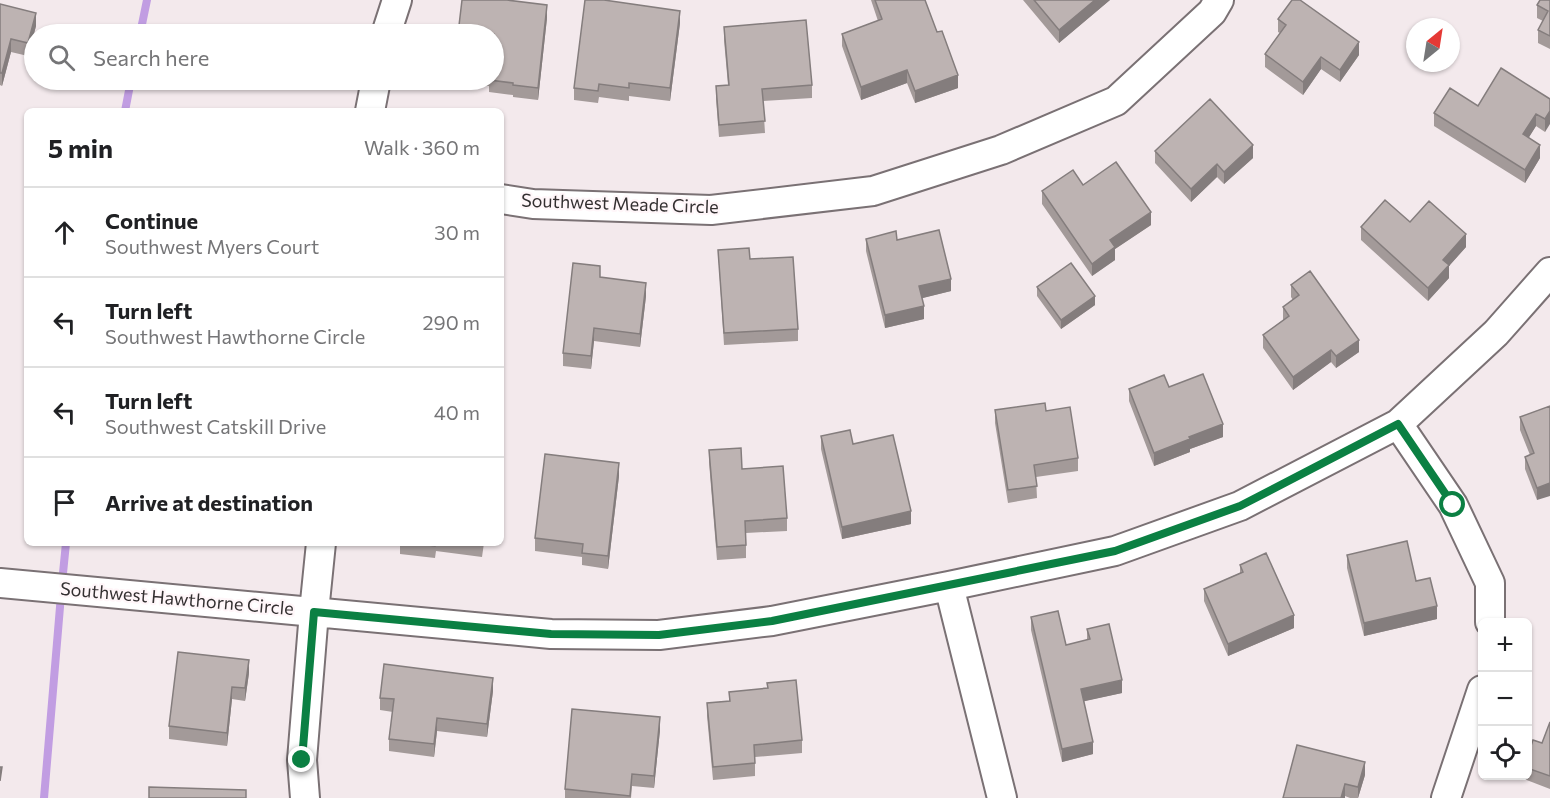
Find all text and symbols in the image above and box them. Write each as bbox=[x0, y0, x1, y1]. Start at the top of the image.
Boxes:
north arrow bbox=[1406, 18, 1460, 72]
search box bbox=[24, 24, 504, 90]
icon: search bbox=[45, 41, 78, 74]
text: Search here bbox=[93, 44, 209, 71]
text: 5 min bbox=[48, 132, 113, 163]
text: Walk · 360 m bbox=[364, 135, 480, 159]
street label: Southwest Meade Circle bbox=[521, 189, 719, 217]
text: Continue bbox=[105, 207, 198, 234]
icon: ahead bbox=[48, 216, 81, 249]
text: 30 m bbox=[434, 220, 480, 244]
text: Southwest Myers Court bbox=[105, 234, 319, 258]
text: Turn left bbox=[105, 297, 192, 324]
icon: left bbox=[48, 306, 81, 339]
text: 290 m bbox=[422, 310, 480, 334]
text: Southwest Hawthorne Circle bbox=[105, 324, 365, 348]
text: Turn left bbox=[105, 387, 192, 414]
icon: left bbox=[48, 396, 81, 429]
text: 40 m bbox=[434, 400, 480, 424]
text: Southwest Catskill Drive bbox=[105, 414, 326, 438]
icon: arrive bbox=[48, 486, 81, 519]
text: Arrive at destination bbox=[105, 489, 313, 516]
route start bbox=[1439, 491, 1465, 517]
street label: Southwest Hawthorne Circle bbox=[59, 577, 295, 619]
map controls bbox=[1478, 618, 1532, 780]
button: + bbox=[1478, 618, 1532, 672]
button: − bbox=[1478, 672, 1532, 726]
button: locate bbox=[1478, 726, 1532, 780]
route end bbox=[288, 746, 314, 772]

